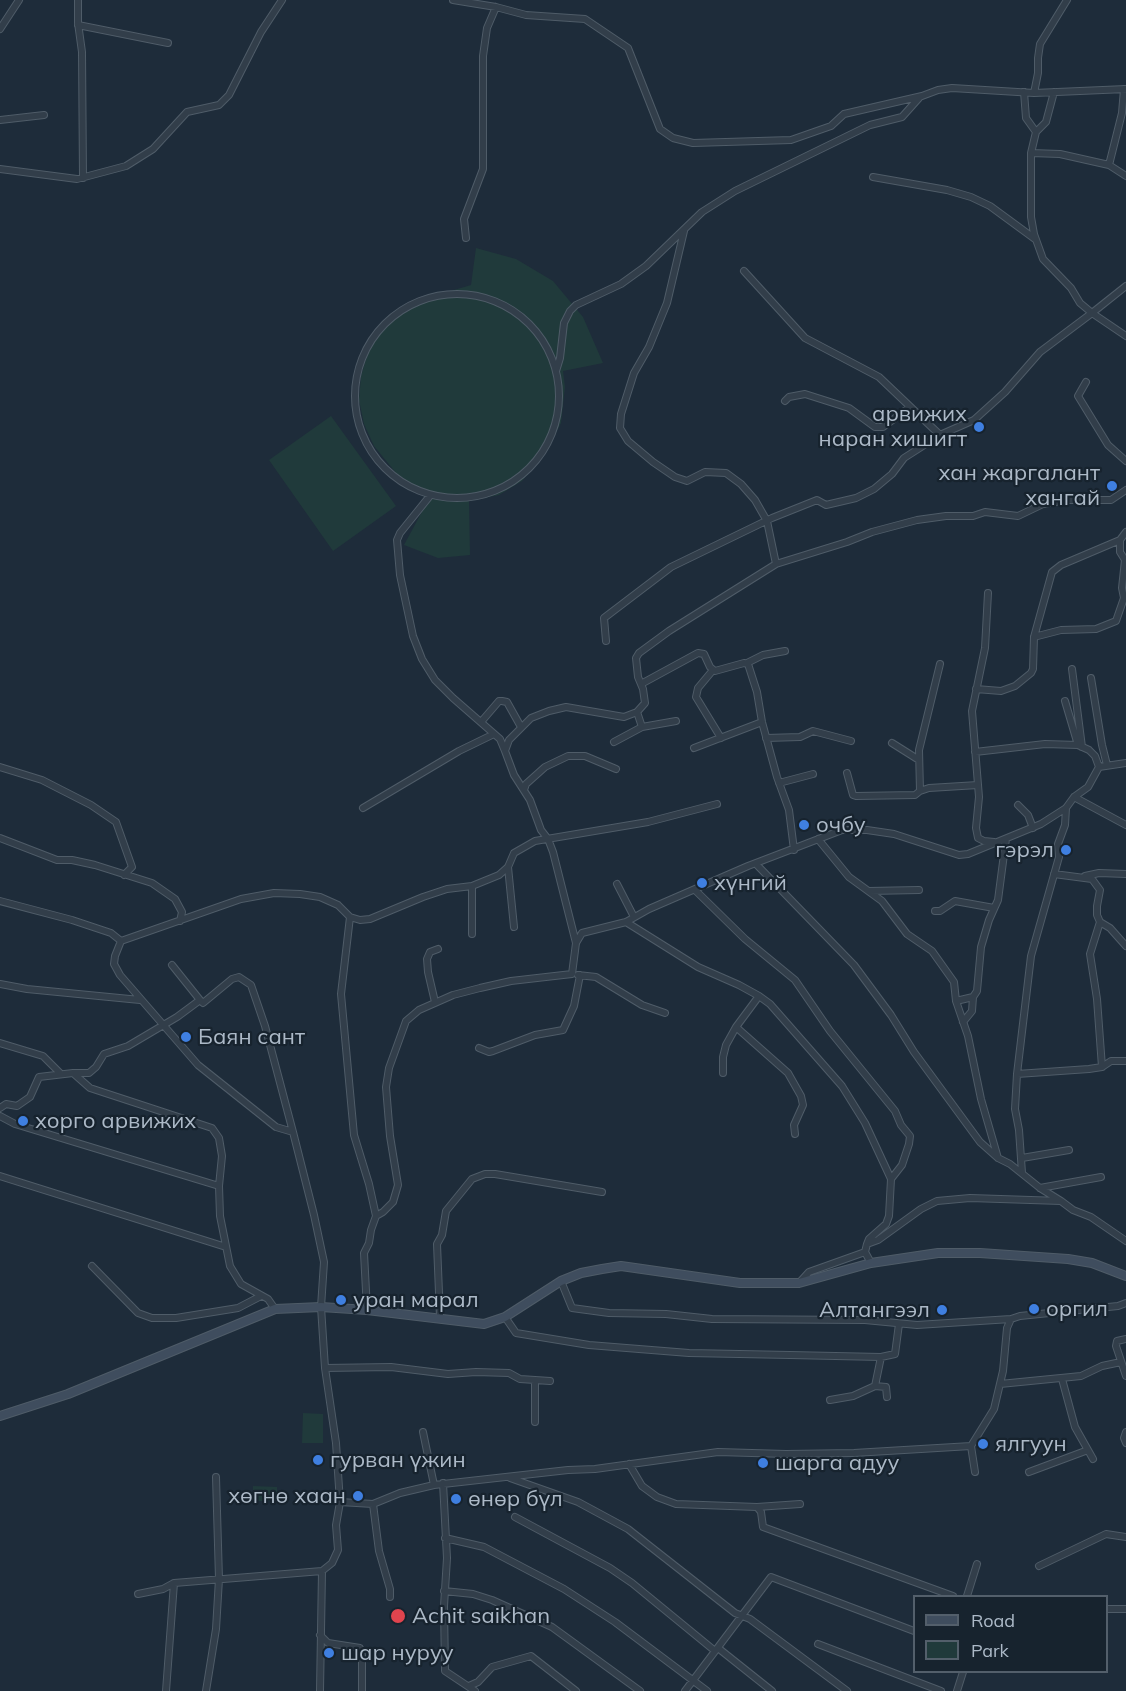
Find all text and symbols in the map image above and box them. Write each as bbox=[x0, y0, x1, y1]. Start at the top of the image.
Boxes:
place label: арвижих наран хишигт bbox=[818, 401, 967, 452]
marker: арвижих наран хишигт bbox=[972, 420, 986, 434]
place label: хан жаргалант хангай bbox=[938, 460, 1100, 512]
marker: хан жаргалант хангай bbox=[1105, 479, 1119, 493]
place label: очбу bbox=[816, 812, 866, 838]
marker: очбу bbox=[797, 818, 811, 832]
place label: гэрэл bbox=[995, 837, 1054, 863]
marker: гэрэл bbox=[1059, 843, 1073, 857]
place label: хүнгий bbox=[714, 870, 787, 896]
marker: хүнгий bbox=[695, 876, 709, 890]
place label: Баян сант bbox=[198, 1024, 305, 1050]
marker: Баян сант bbox=[179, 1030, 193, 1044]
place label: хорго арвижих bbox=[35, 1108, 196, 1134]
marker: хорго арвижих bbox=[16, 1114, 30, 1128]
place label: уран марал bbox=[353, 1287, 479, 1313]
marker: уран марал bbox=[334, 1293, 348, 1307]
place label: оргил bbox=[1046, 1296, 1108, 1322]
place label: Алтангээл bbox=[819, 1297, 930, 1323]
marker: оргил bbox=[1027, 1302, 1041, 1316]
marker: Алтангээл bbox=[935, 1303, 949, 1317]
place label: ялгуун bbox=[995, 1431, 1067, 1457]
marker: ялгуун bbox=[976, 1437, 990, 1451]
place label: гурван үжин bbox=[330, 1447, 466, 1473]
place label: шарга адуу bbox=[775, 1450, 899, 1476]
marker: гурван үжин bbox=[311, 1453, 325, 1467]
marker: шарга адуу bbox=[756, 1456, 770, 1470]
place label: хөгнө хаан bbox=[228, 1483, 346, 1509]
place label: өнөр бүл bbox=[468, 1486, 563, 1512]
marker: хөгнө хаан bbox=[351, 1489, 365, 1503]
marker: өнөр бүл bbox=[449, 1492, 463, 1506]
legend bbox=[913, 1595, 1108, 1673]
place label: Achit saikhan bbox=[412, 1603, 550, 1629]
marker: Achit saikhan bbox=[389, 1607, 407, 1625]
text: Road bbox=[971, 1609, 1015, 1632]
text: Park bbox=[971, 1639, 1009, 1662]
place label: шар нуруу bbox=[341, 1640, 454, 1666]
marker: шар нуруу bbox=[322, 1646, 336, 1660]

